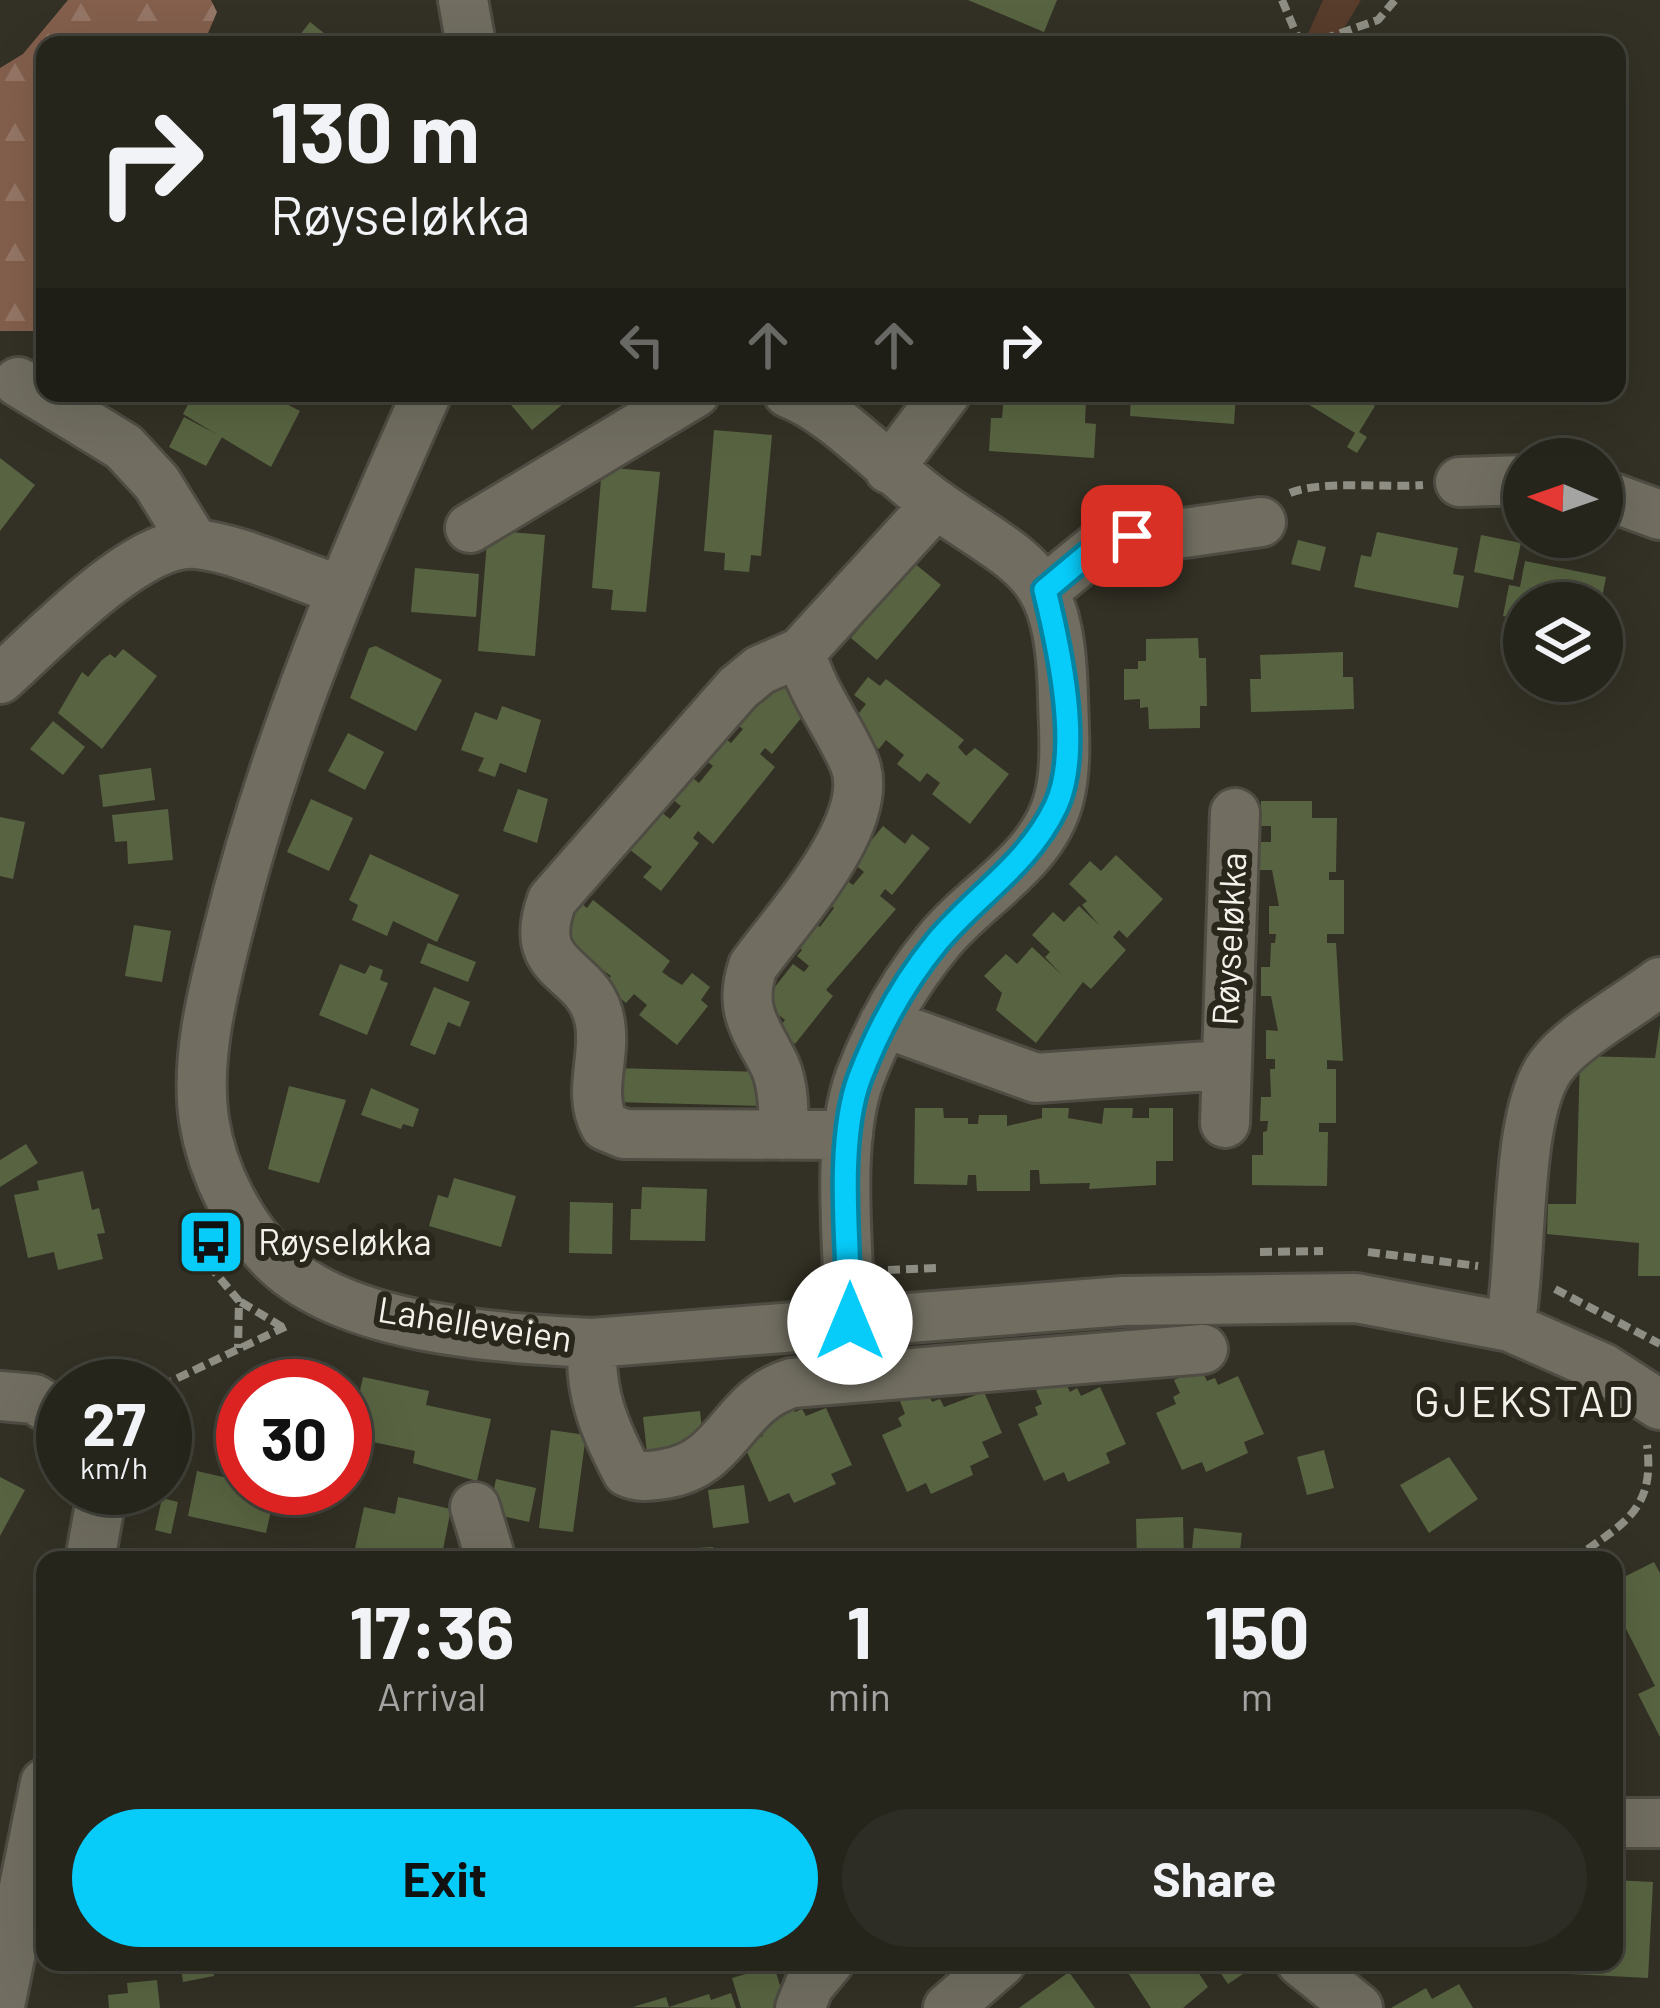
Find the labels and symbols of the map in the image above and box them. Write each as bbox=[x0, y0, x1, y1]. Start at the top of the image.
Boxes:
north arrow bbox=[1503, 438, 1623, 558]
pin bbox=[1081, 485, 1183, 587]
street label: Røyseløkka bbox=[1201, 851, 1254, 1027]
bus stop icon: Røyseløkka bbox=[176, 1207, 246, 1277]
place label: Røyseløkka bbox=[258, 1219, 432, 1262]
position arrow bbox=[787, 1259, 913, 1385]
street label: Lahelleveien bbox=[375, 1286, 575, 1359]
speed limit sign: 30 bbox=[216, 1359, 372, 1515]
district label: GJEKSTAD bbox=[1414, 1375, 1636, 1425]

